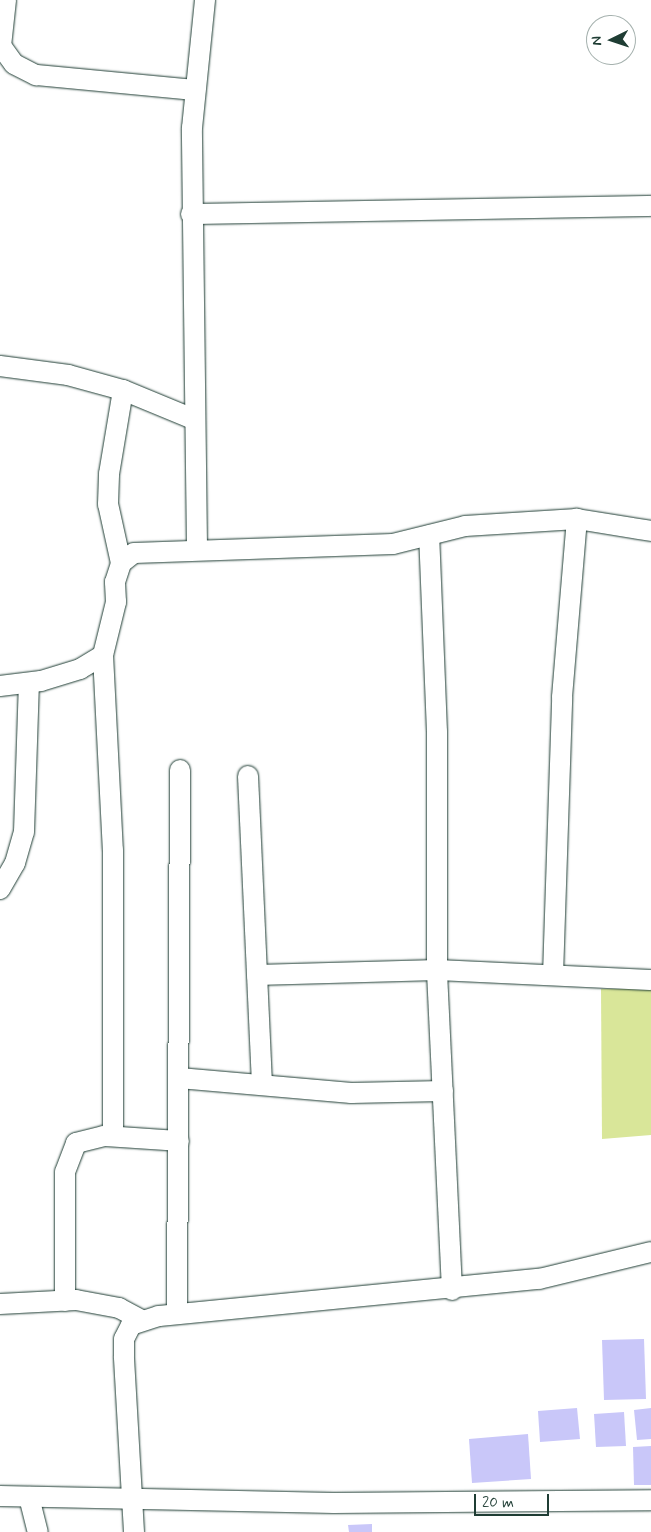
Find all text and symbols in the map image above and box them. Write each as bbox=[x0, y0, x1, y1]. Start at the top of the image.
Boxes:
north arrow bbox=[586, 15, 636, 65]
text: N bbox=[588, 36, 606, 46]
scale bar bbox=[476, 1484, 551, 1516]
text: 20 m bbox=[482, 1493, 514, 1513]

